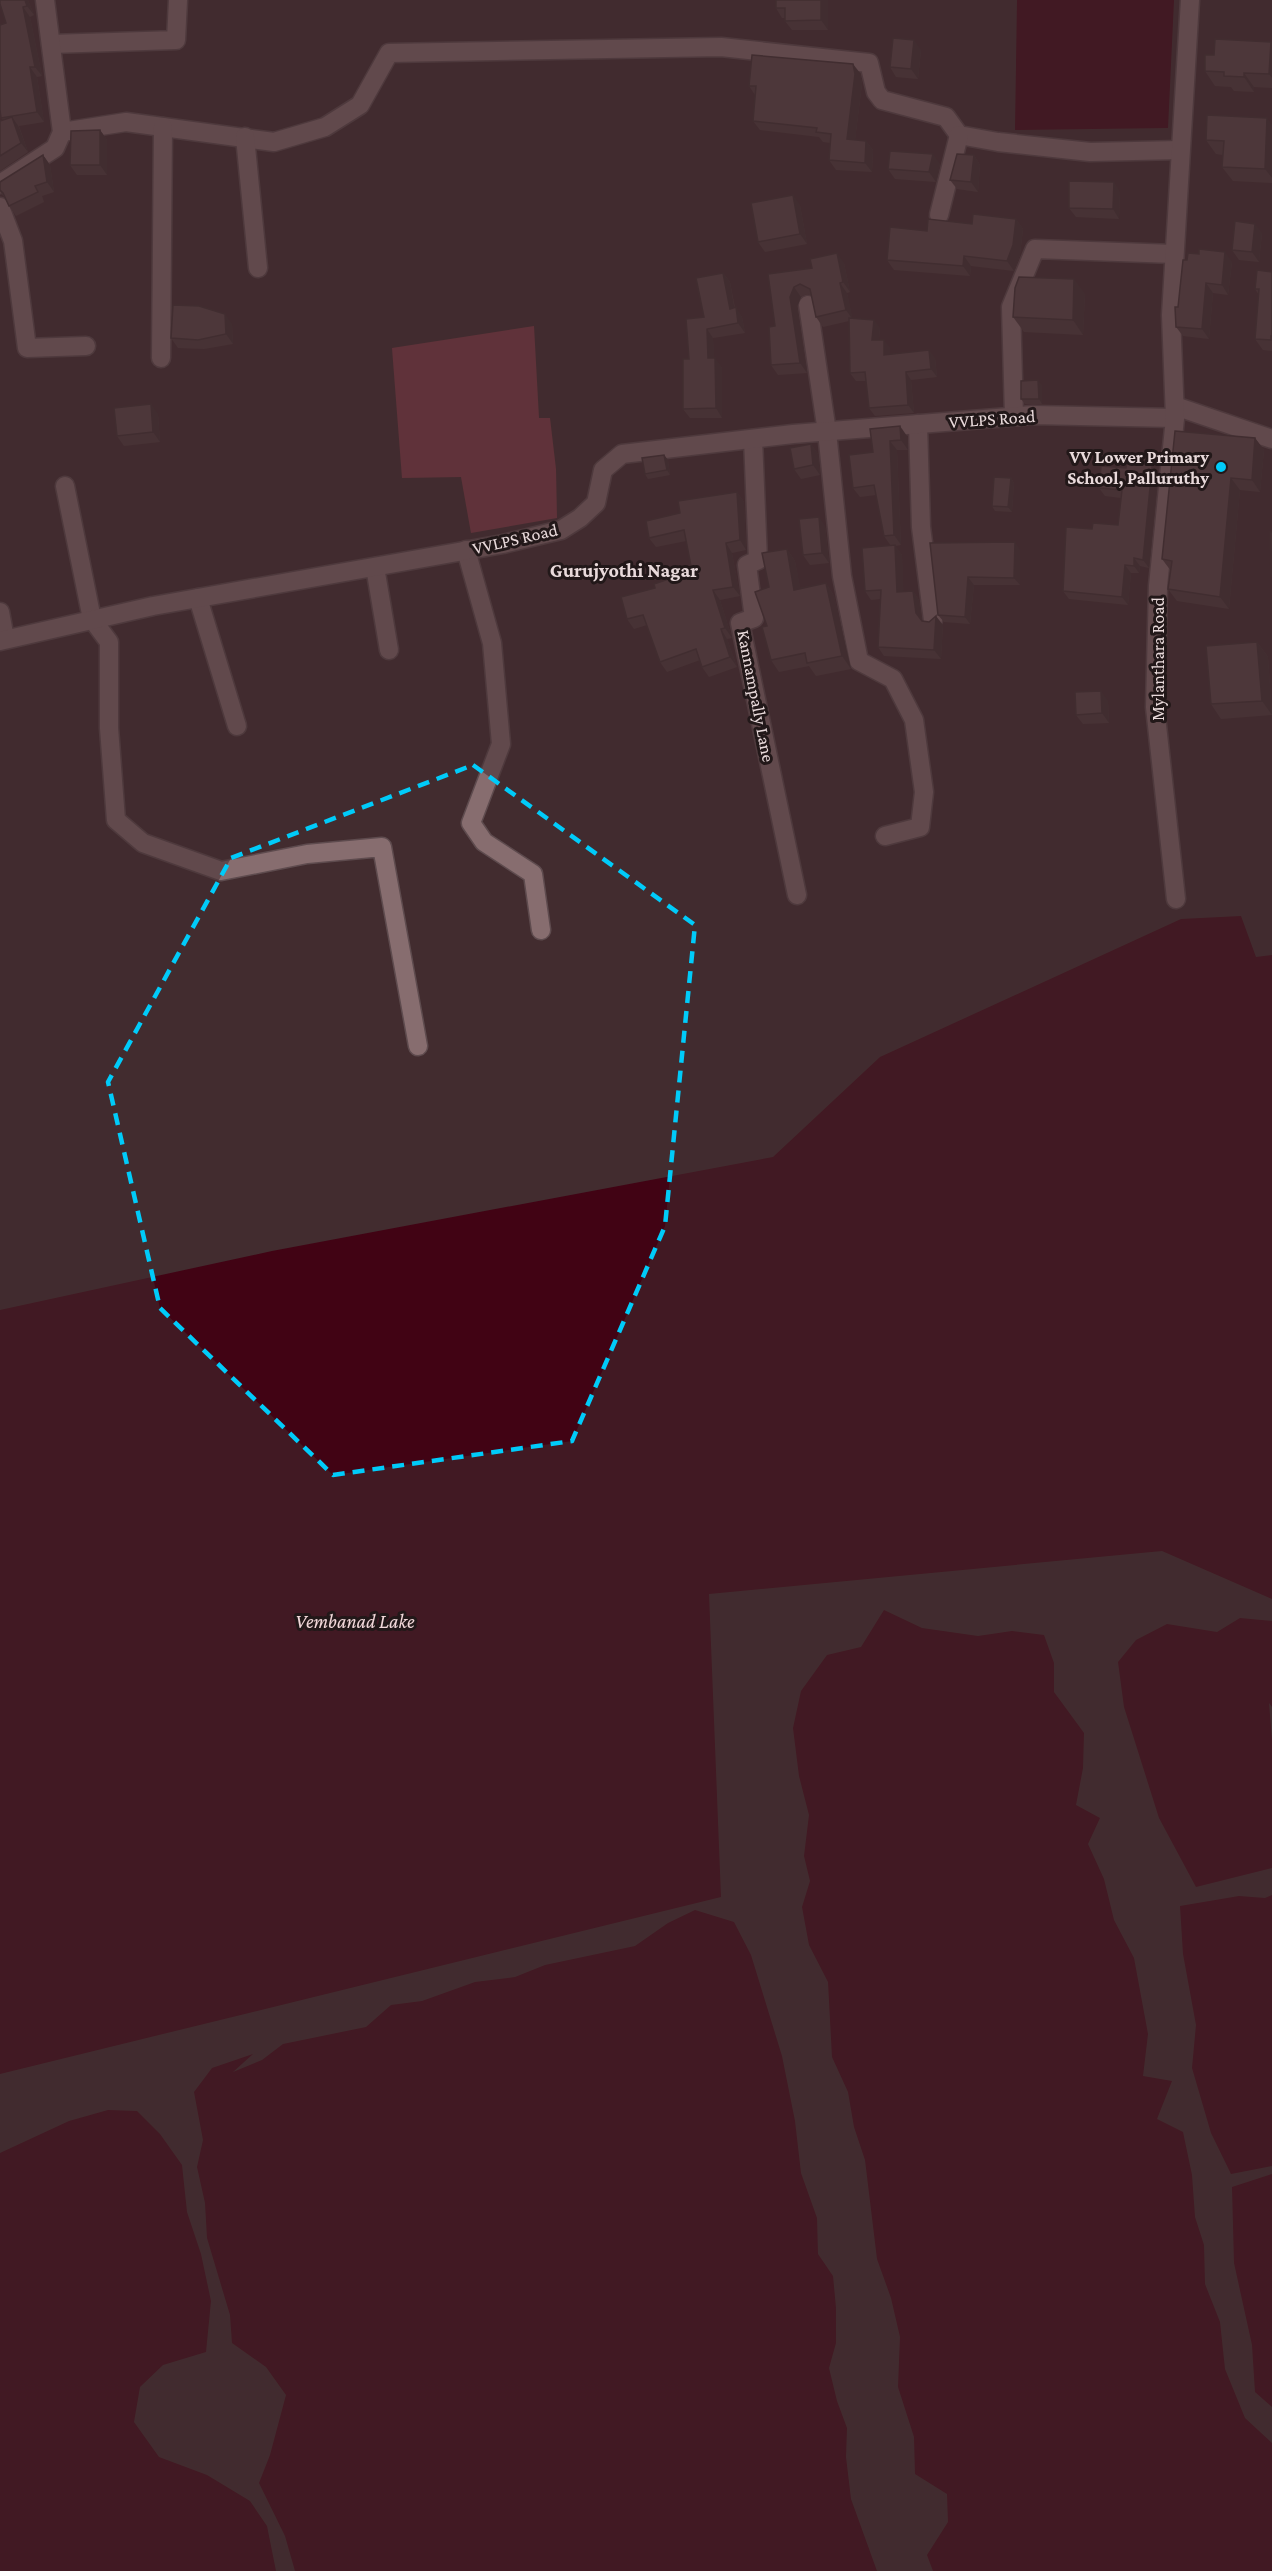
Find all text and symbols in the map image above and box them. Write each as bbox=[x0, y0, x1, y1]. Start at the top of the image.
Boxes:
street label: VVLPS Road bbox=[948, 406, 1037, 432]
place label: VV Lower Primary School, Palluruthy bbox=[1067, 447, 1209, 488]
marker: VV Lower Primary School, Palluruthy bbox=[1214, 460, 1228, 474]
street label: VVLPS Road bbox=[470, 519, 560, 559]
district label: Gurujyothi Nagar bbox=[550, 559, 698, 582]
street label: Mylanthara Road bbox=[1148, 596, 1168, 721]
street label: Kannampally Lane bbox=[733, 628, 779, 764]
water label: Vembanad Lake bbox=[295, 1610, 415, 1632]

